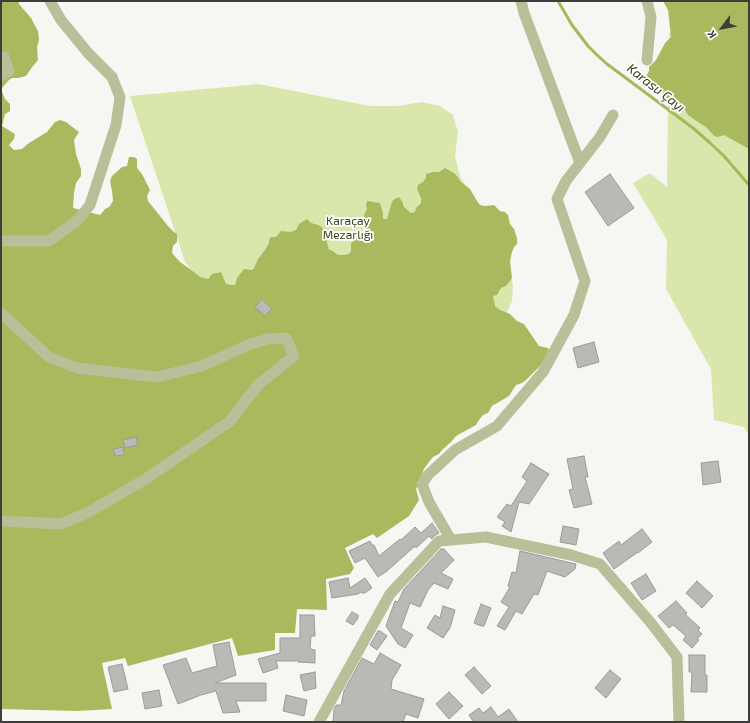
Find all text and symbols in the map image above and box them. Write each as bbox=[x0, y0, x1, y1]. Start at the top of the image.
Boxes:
north arrow bbox=[702, 8, 742, 48]
text: K bbox=[704, 28, 719, 41]
water label: Karasu Çayı bbox=[624, 61, 688, 115]
park label: Karaçay Mezarlığı bbox=[323, 214, 373, 242]

